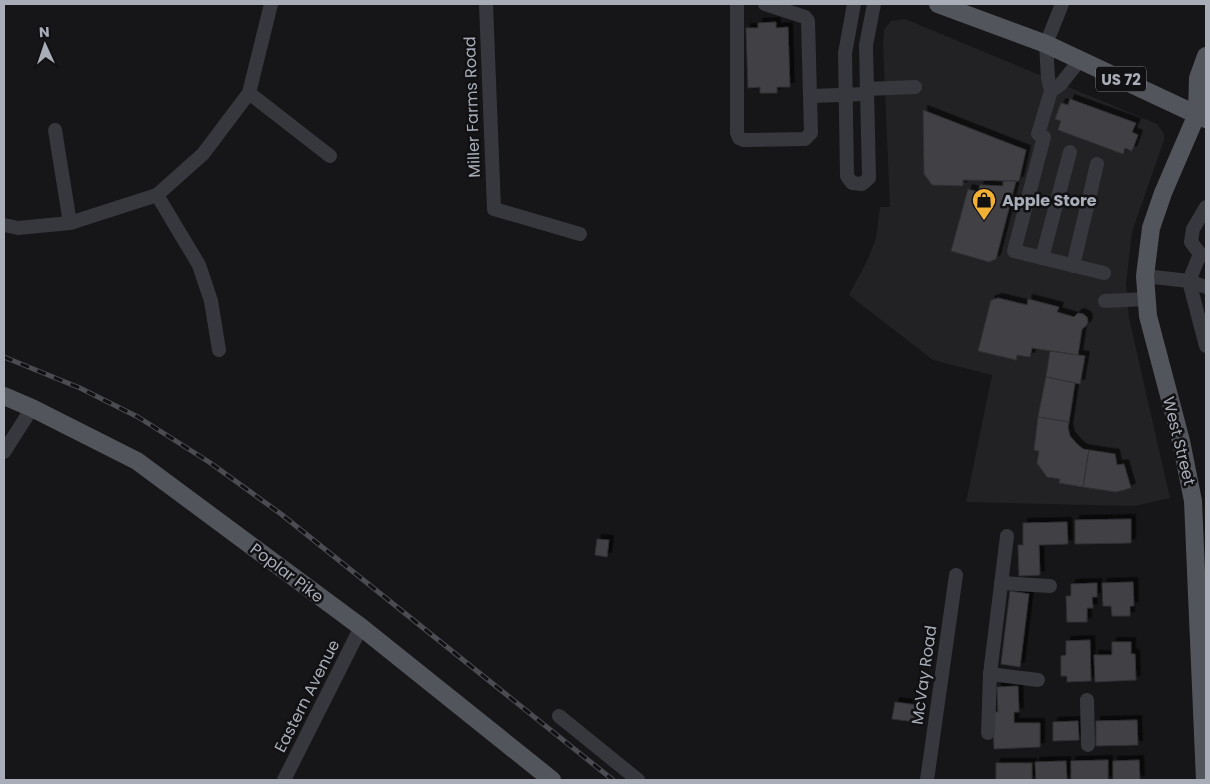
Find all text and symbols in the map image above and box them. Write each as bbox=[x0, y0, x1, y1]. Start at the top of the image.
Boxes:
north arrow bbox=[20, 20, 70, 70]
text: N bbox=[39, 22, 50, 42]
street label: Miller Farms Road bbox=[458, 36, 486, 178]
road number: US 72 bbox=[1096, 66, 1146, 92]
shop icon: Apple Store bbox=[971, 187, 997, 221]
place label: Apple Store bbox=[1002, 189, 1097, 212]
street label: West Street bbox=[1157, 394, 1201, 488]
street label: Poplar Pike bbox=[245, 538, 329, 608]
street label: McVay Road bbox=[906, 624, 942, 726]
street label: Eastern Avenue bbox=[269, 636, 345, 756]

